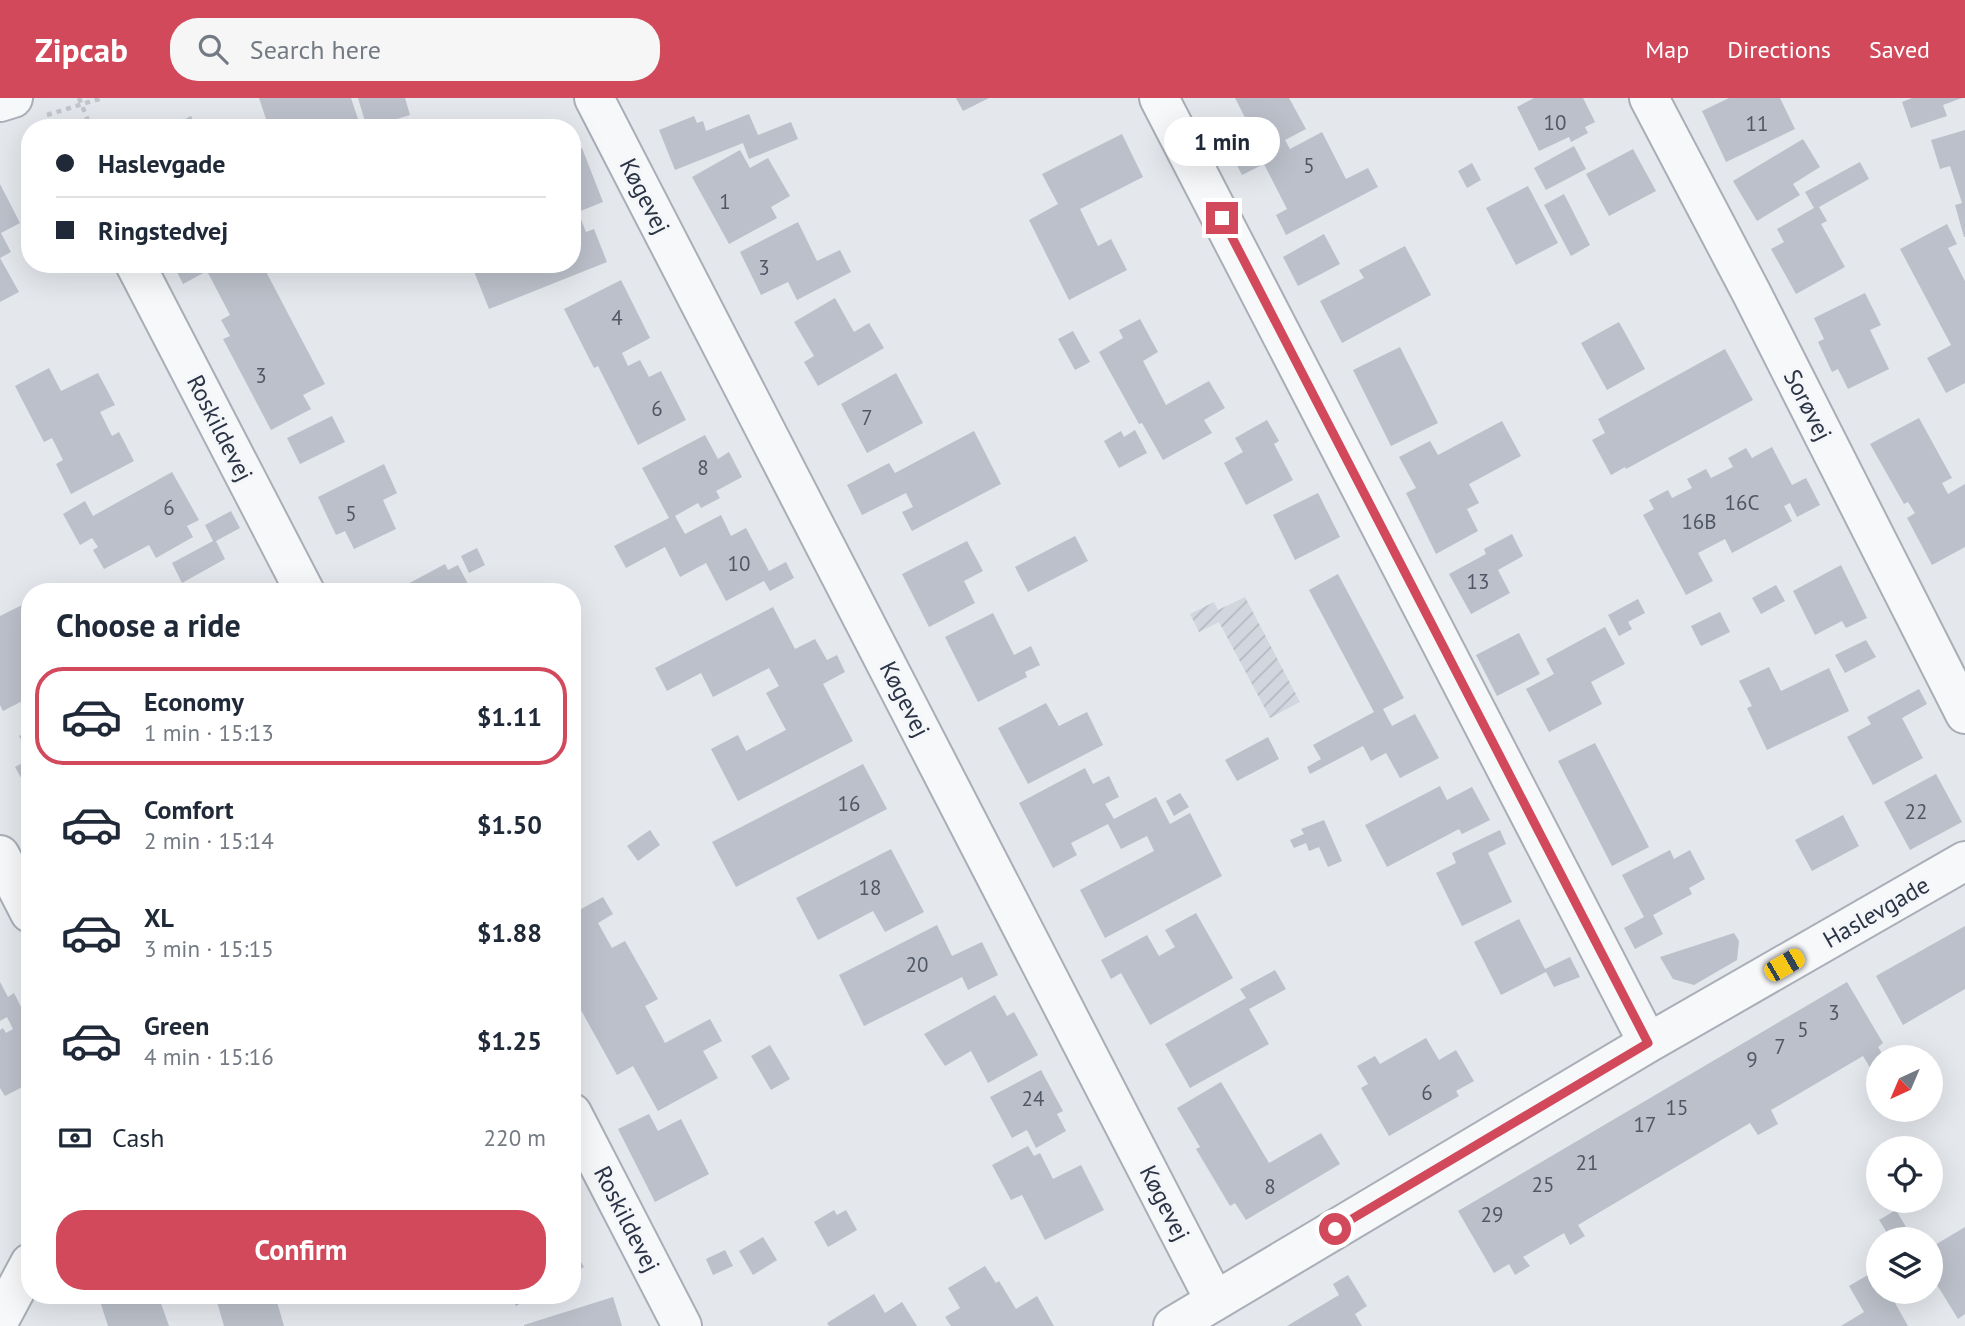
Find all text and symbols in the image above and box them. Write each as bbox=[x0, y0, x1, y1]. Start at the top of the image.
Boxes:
search box bbox=[170, 18, 660, 81]
text: Zipcab bbox=[35, 28, 128, 71]
icon: search bbox=[194, 30, 232, 68]
text: Search here bbox=[250, 33, 381, 66]
text: Map bbox=[1645, 34, 1689, 65]
text: Directions bbox=[1727, 34, 1831, 65]
text: Saved bbox=[1869, 34, 1930, 65]
house number: 10 bbox=[1544, 109, 1566, 136]
house number: 11 bbox=[1746, 110, 1768, 137]
callout: 1 min bbox=[1164, 116, 1280, 166]
text: 1 min bbox=[1194, 127, 1250, 156]
text: Haslevgade bbox=[98, 147, 226, 180]
house number: 5 bbox=[1303, 152, 1315, 179]
street label: Køgevej bbox=[613, 153, 677, 239]
house number: 1 bbox=[719, 188, 731, 215]
route end bbox=[1206, 202, 1238, 234]
text: Ringstedvej bbox=[98, 214, 228, 247]
house number: 3 bbox=[758, 254, 770, 281]
house number: 4 bbox=[611, 304, 623, 331]
house number: 3 bbox=[255, 362, 267, 389]
street label: Sorøvej bbox=[1777, 364, 1839, 446]
street label: Roskildevej bbox=[180, 370, 260, 486]
house number: 6 bbox=[651, 395, 663, 422]
house number: 7 bbox=[861, 404, 873, 431]
house number: 8 bbox=[697, 454, 709, 481]
house number: 16C bbox=[1725, 489, 1759, 516]
house number: 6 bbox=[163, 494, 175, 521]
house number: 5 bbox=[345, 500, 357, 527]
house number: 16B bbox=[1681, 508, 1717, 535]
house number: 10 bbox=[728, 550, 750, 577]
house number: 13 bbox=[1467, 568, 1489, 595]
text: Choose a ride bbox=[56, 604, 241, 646]
street label: Køgevej bbox=[873, 656, 937, 742]
icon: car bbox=[60, 685, 123, 748]
text: Economy bbox=[144, 685, 244, 718]
text: $1.11 bbox=[477, 700, 542, 733]
text: 1 min · 15:13 bbox=[144, 718, 274, 747]
house number: 16 bbox=[838, 790, 860, 817]
icon: car bbox=[60, 793, 123, 856]
text: Comfort bbox=[144, 793, 234, 826]
house number: 22 bbox=[1905, 798, 1927, 825]
text: $1.50 bbox=[477, 808, 542, 841]
text: 2 min · 15:14 bbox=[144, 826, 274, 855]
street label: Haslevgade bbox=[1817, 869, 1935, 955]
house number: 18 bbox=[859, 874, 881, 901]
icon: car bbox=[60, 901, 123, 964]
text: XL bbox=[144, 901, 174, 934]
text: $1.88 bbox=[477, 916, 542, 949]
text: 3 min · 15:15 bbox=[144, 934, 274, 963]
car bbox=[1761, 945, 1808, 985]
house number: 20 bbox=[906, 951, 928, 978]
house number: 3 bbox=[1828, 999, 1840, 1026]
icon: car bbox=[60, 1009, 123, 1072]
text: Green bbox=[144, 1009, 209, 1042]
house number: 5 bbox=[1797, 1016, 1809, 1043]
text: $1.25 bbox=[477, 1024, 542, 1057]
house number: 7 bbox=[1774, 1033, 1786, 1060]
text: 4 min · 15:16 bbox=[144, 1042, 274, 1071]
north arrow bbox=[1866, 1045, 1942, 1122]
map controls bbox=[1866, 1045, 1943, 1304]
house number: 9 bbox=[1746, 1046, 1758, 1073]
house number: 6 bbox=[1421, 1079, 1433, 1106]
house number: 24 bbox=[1022, 1085, 1044, 1112]
house number: 15 bbox=[1666, 1094, 1688, 1121]
house number: 17 bbox=[1634, 1111, 1656, 1138]
icon: cash bbox=[56, 1119, 94, 1157]
text: Cash bbox=[112, 1121, 164, 1154]
text: 220 m bbox=[484, 1123, 546, 1152]
button: locate bbox=[1866, 1136, 1943, 1213]
house number: 21 bbox=[1576, 1149, 1598, 1176]
street label: Køgevej bbox=[1133, 1160, 1197, 1246]
street label: Roskildevej bbox=[587, 1161, 667, 1277]
house number: 25 bbox=[1532, 1171, 1554, 1198]
house number: 8 bbox=[1264, 1173, 1276, 1200]
house number: 29 bbox=[1481, 1201, 1503, 1228]
button: Confirm bbox=[56, 1210, 546, 1290]
route start bbox=[1319, 1213, 1351, 1245]
button: layers bbox=[1866, 1227, 1943, 1304]

